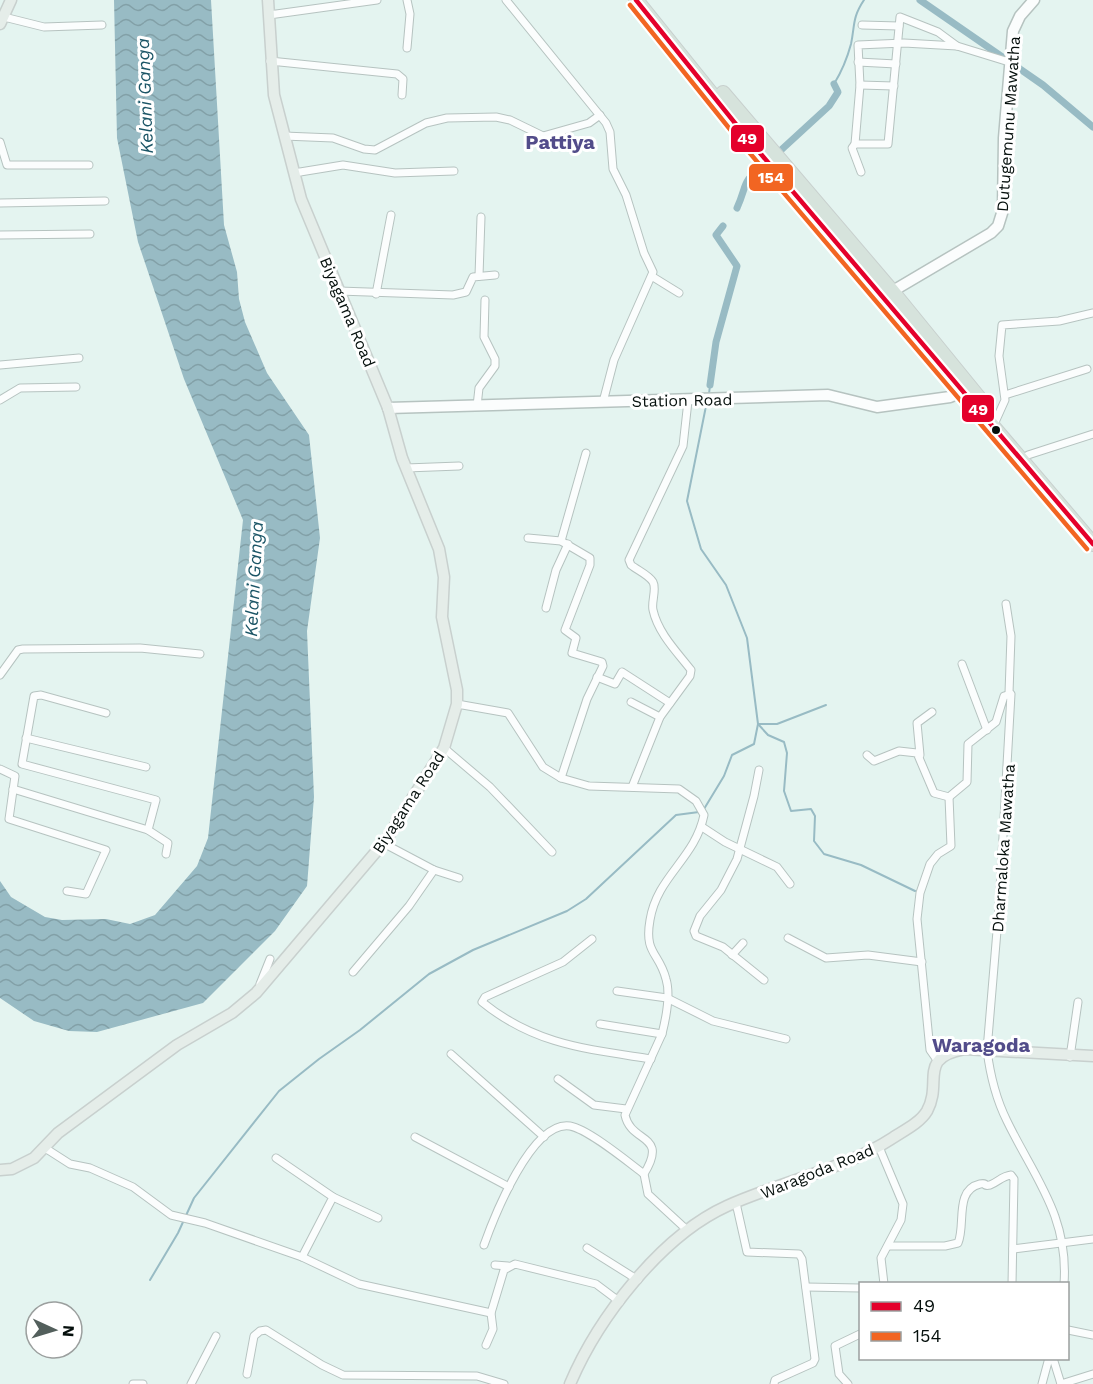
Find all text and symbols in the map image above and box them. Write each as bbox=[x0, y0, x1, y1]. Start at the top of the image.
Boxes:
street label: Dutugemunu Mawatha bbox=[993, 36, 1024, 213]
water label: Kelani Ganga bbox=[132, 38, 157, 154]
line badge: 49 bbox=[730, 124, 765, 153]
text: 49 bbox=[737, 129, 757, 148]
district label: Pattiya bbox=[525, 130, 595, 154]
line badge: 154 bbox=[748, 163, 794, 192]
text: 154 bbox=[758, 168, 784, 187]
street label: Biyagama Road bbox=[316, 254, 379, 370]
street label: Station Road bbox=[632, 390, 733, 411]
line badge: 49 bbox=[961, 394, 995, 423]
text: 49 bbox=[968, 400, 988, 419]
unlabelled marker bbox=[990, 424, 1002, 436]
water label: Kelani Ganga bbox=[240, 521, 267, 637]
street label: Biyagama Road bbox=[368, 748, 448, 857]
street label: Dharmaloka Mawatha bbox=[988, 763, 1019, 933]
district label: Waragoda bbox=[932, 1033, 1031, 1057]
street label: Waragoda Road bbox=[758, 1140, 877, 1203]
legend bbox=[859, 1282, 1069, 1360]
text: 49 bbox=[913, 1295, 935, 1316]
north arrow bbox=[24, 1300, 84, 1360]
text: N bbox=[59, 1324, 78, 1338]
text: 154 bbox=[913, 1325, 942, 1346]

